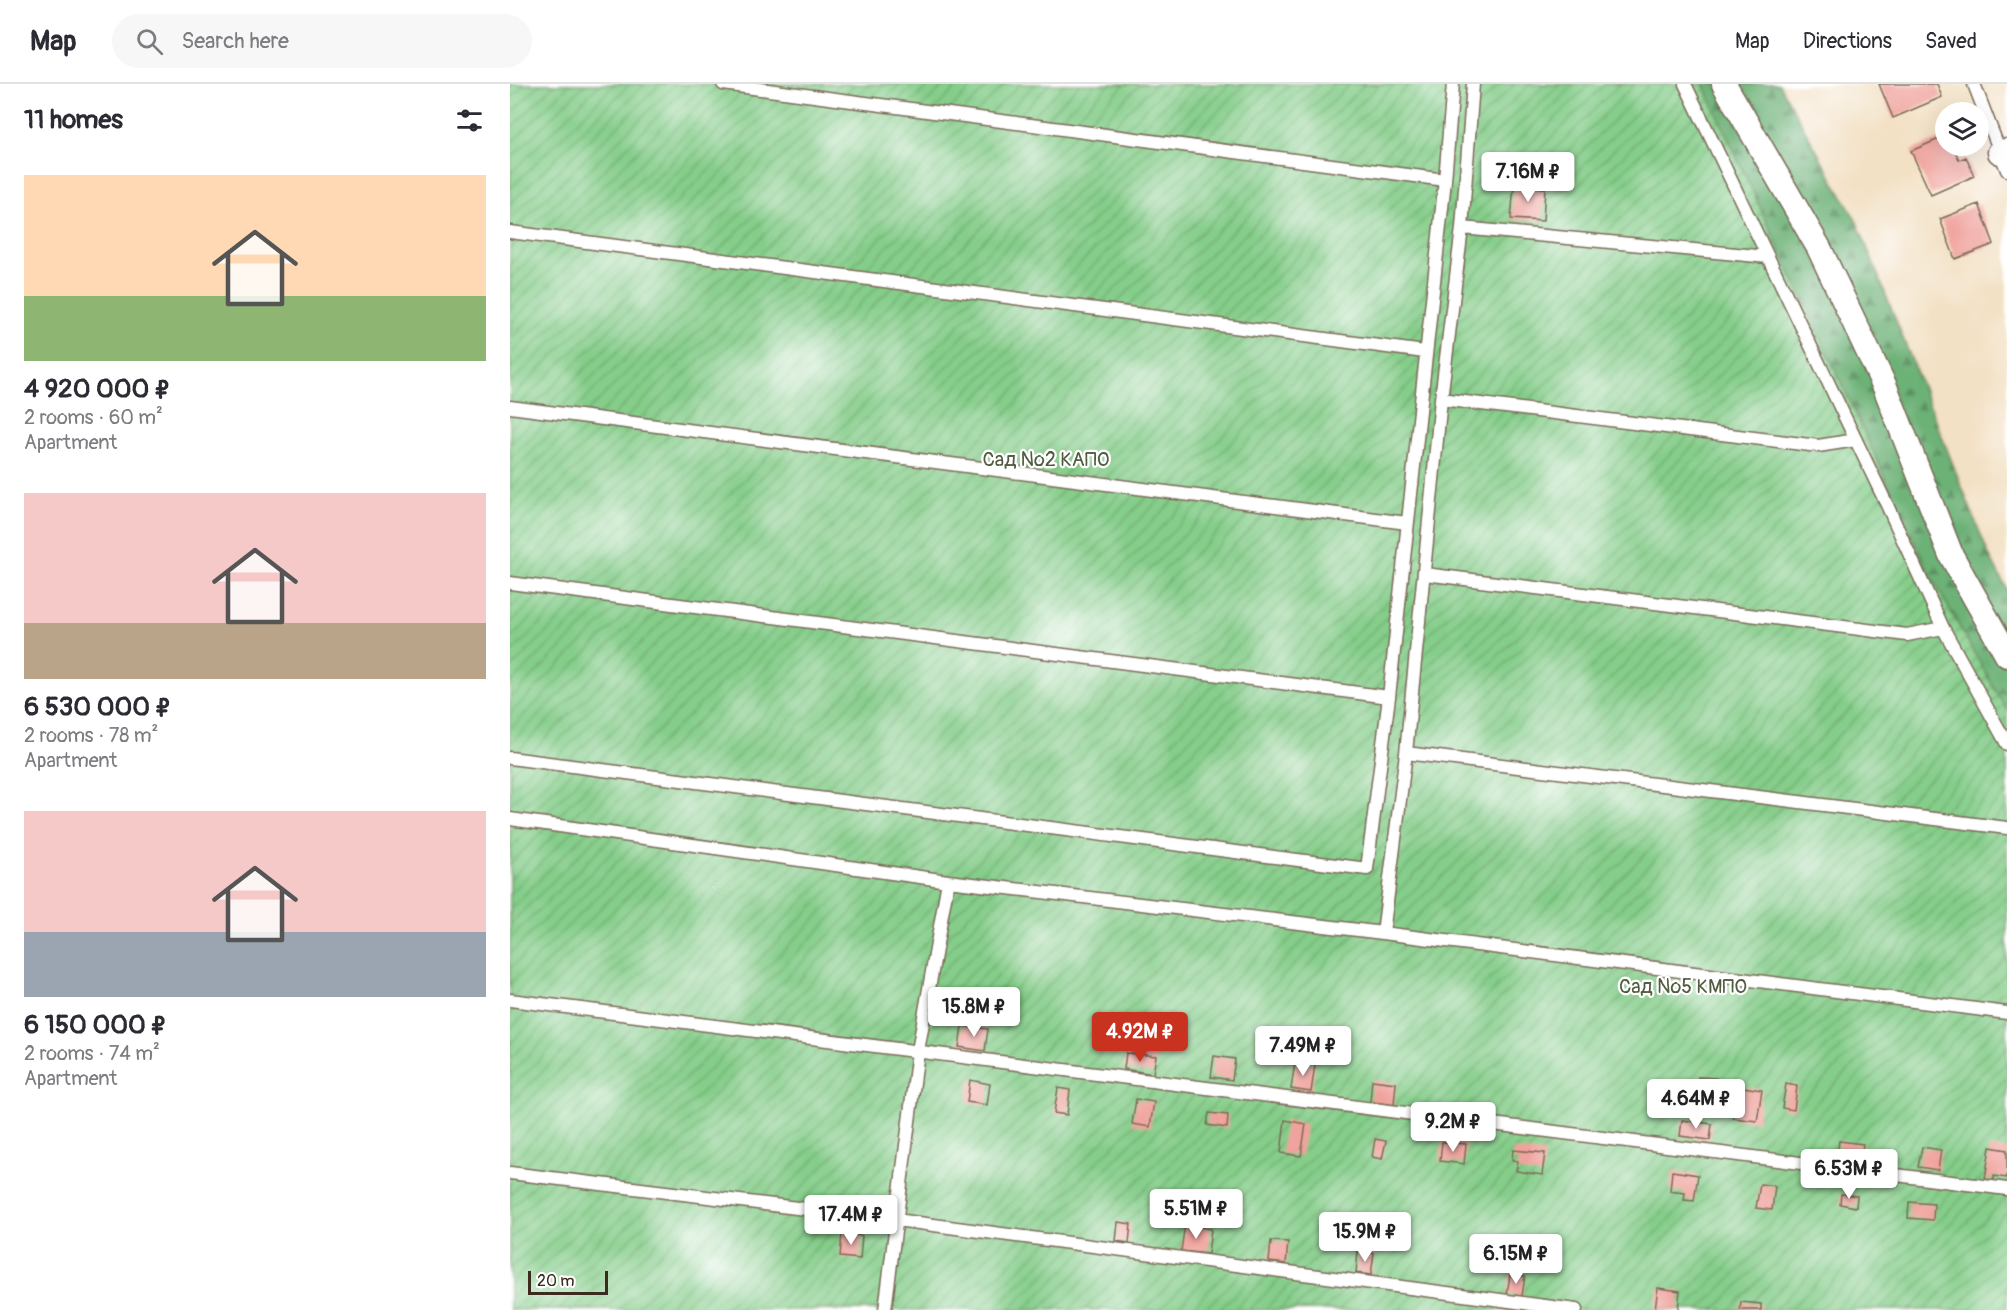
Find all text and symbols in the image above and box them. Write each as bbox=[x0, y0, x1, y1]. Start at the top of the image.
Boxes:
search box bbox=[112, 14, 532, 68]
text: Map bbox=[30, 24, 76, 59]
icon: search bbox=[133, 25, 166, 58]
text: Search here bbox=[181, 27, 289, 55]
text: Map bbox=[1735, 28, 1770, 55]
text: Directions bbox=[1803, 28, 1892, 55]
text: Saved bbox=[1925, 28, 1977, 55]
map controls bbox=[1935, 102, 1989, 156]
button: layers bbox=[1935, 102, 1989, 156]
text: 11 homes bbox=[24, 104, 123, 136]
icon: filters bbox=[453, 104, 486, 137]
pin: 7.16M ₽ bbox=[1473, 152, 1583, 203]
text: 7.16M ₽ bbox=[1495, 159, 1561, 184]
icon: home bbox=[201, 214, 309, 322]
text: 4 920 000 ₽ bbox=[24, 373, 171, 405]
text: 2 rooms · 60 m² bbox=[24, 405, 163, 430]
text: Apartment bbox=[24, 430, 117, 455]
park label: Сад №2 КАПО bbox=[983, 447, 1109, 472]
icon: home bbox=[201, 532, 309, 640]
text: 6 530 000 ₽ bbox=[24, 691, 171, 723]
text: 2 rooms · 78 m² bbox=[24, 723, 158, 748]
text: Apartment bbox=[24, 748, 117, 773]
icon: home bbox=[201, 850, 309, 958]
park label: Сад №5 КМПО bbox=[1619, 974, 1747, 999]
pin: 15.8M ₽ bbox=[919, 987, 1029, 1038]
text: 15.8M ₽ bbox=[942, 994, 1006, 1019]
text: 6 150 000 ₽ bbox=[24, 1009, 167, 1041]
pin: 4.92M ₽ bbox=[1085, 1012, 1195, 1063]
text: 4.92M ₽ bbox=[1106, 1019, 1174, 1044]
pin: 7.49M ₽ bbox=[1248, 1026, 1358, 1077]
text: 7.49M ₽ bbox=[1269, 1033, 1337, 1058]
text: 2 rooms · 74 m² bbox=[24, 1041, 160, 1066]
text: Apartment bbox=[24, 1066, 117, 1091]
pin: 4.64M ₽ bbox=[1641, 1079, 1751, 1130]
text: 4.64M ₽ bbox=[1661, 1086, 1731, 1111]
pin: 9.2M ₽ bbox=[1404, 1102, 1502, 1153]
text: 9.2M ₽ bbox=[1425, 1109, 1481, 1134]
pin: 6.53M ₽ bbox=[1794, 1149, 1904, 1200]
text: 6.53M ₽ bbox=[1815, 1156, 1883, 1181]
pin: 5.51M ₽ bbox=[1141, 1189, 1251, 1240]
pin: 17.4M ₽ bbox=[796, 1195, 906, 1246]
text: 5.51M ₽ bbox=[1164, 1196, 1228, 1221]
text: 17.4M ₽ bbox=[818, 1202, 884, 1227]
pin: 15.9M ₽ bbox=[1310, 1212, 1420, 1263]
text: 15.9M ₽ bbox=[1333, 1219, 1397, 1244]
pin: 6.15M ₽ bbox=[1461, 1234, 1571, 1285]
text: 6.15M ₽ bbox=[1483, 1241, 1549, 1266]
scale bar bbox=[528, 1268, 608, 1296]
text: 20 m bbox=[537, 1271, 575, 1291]

